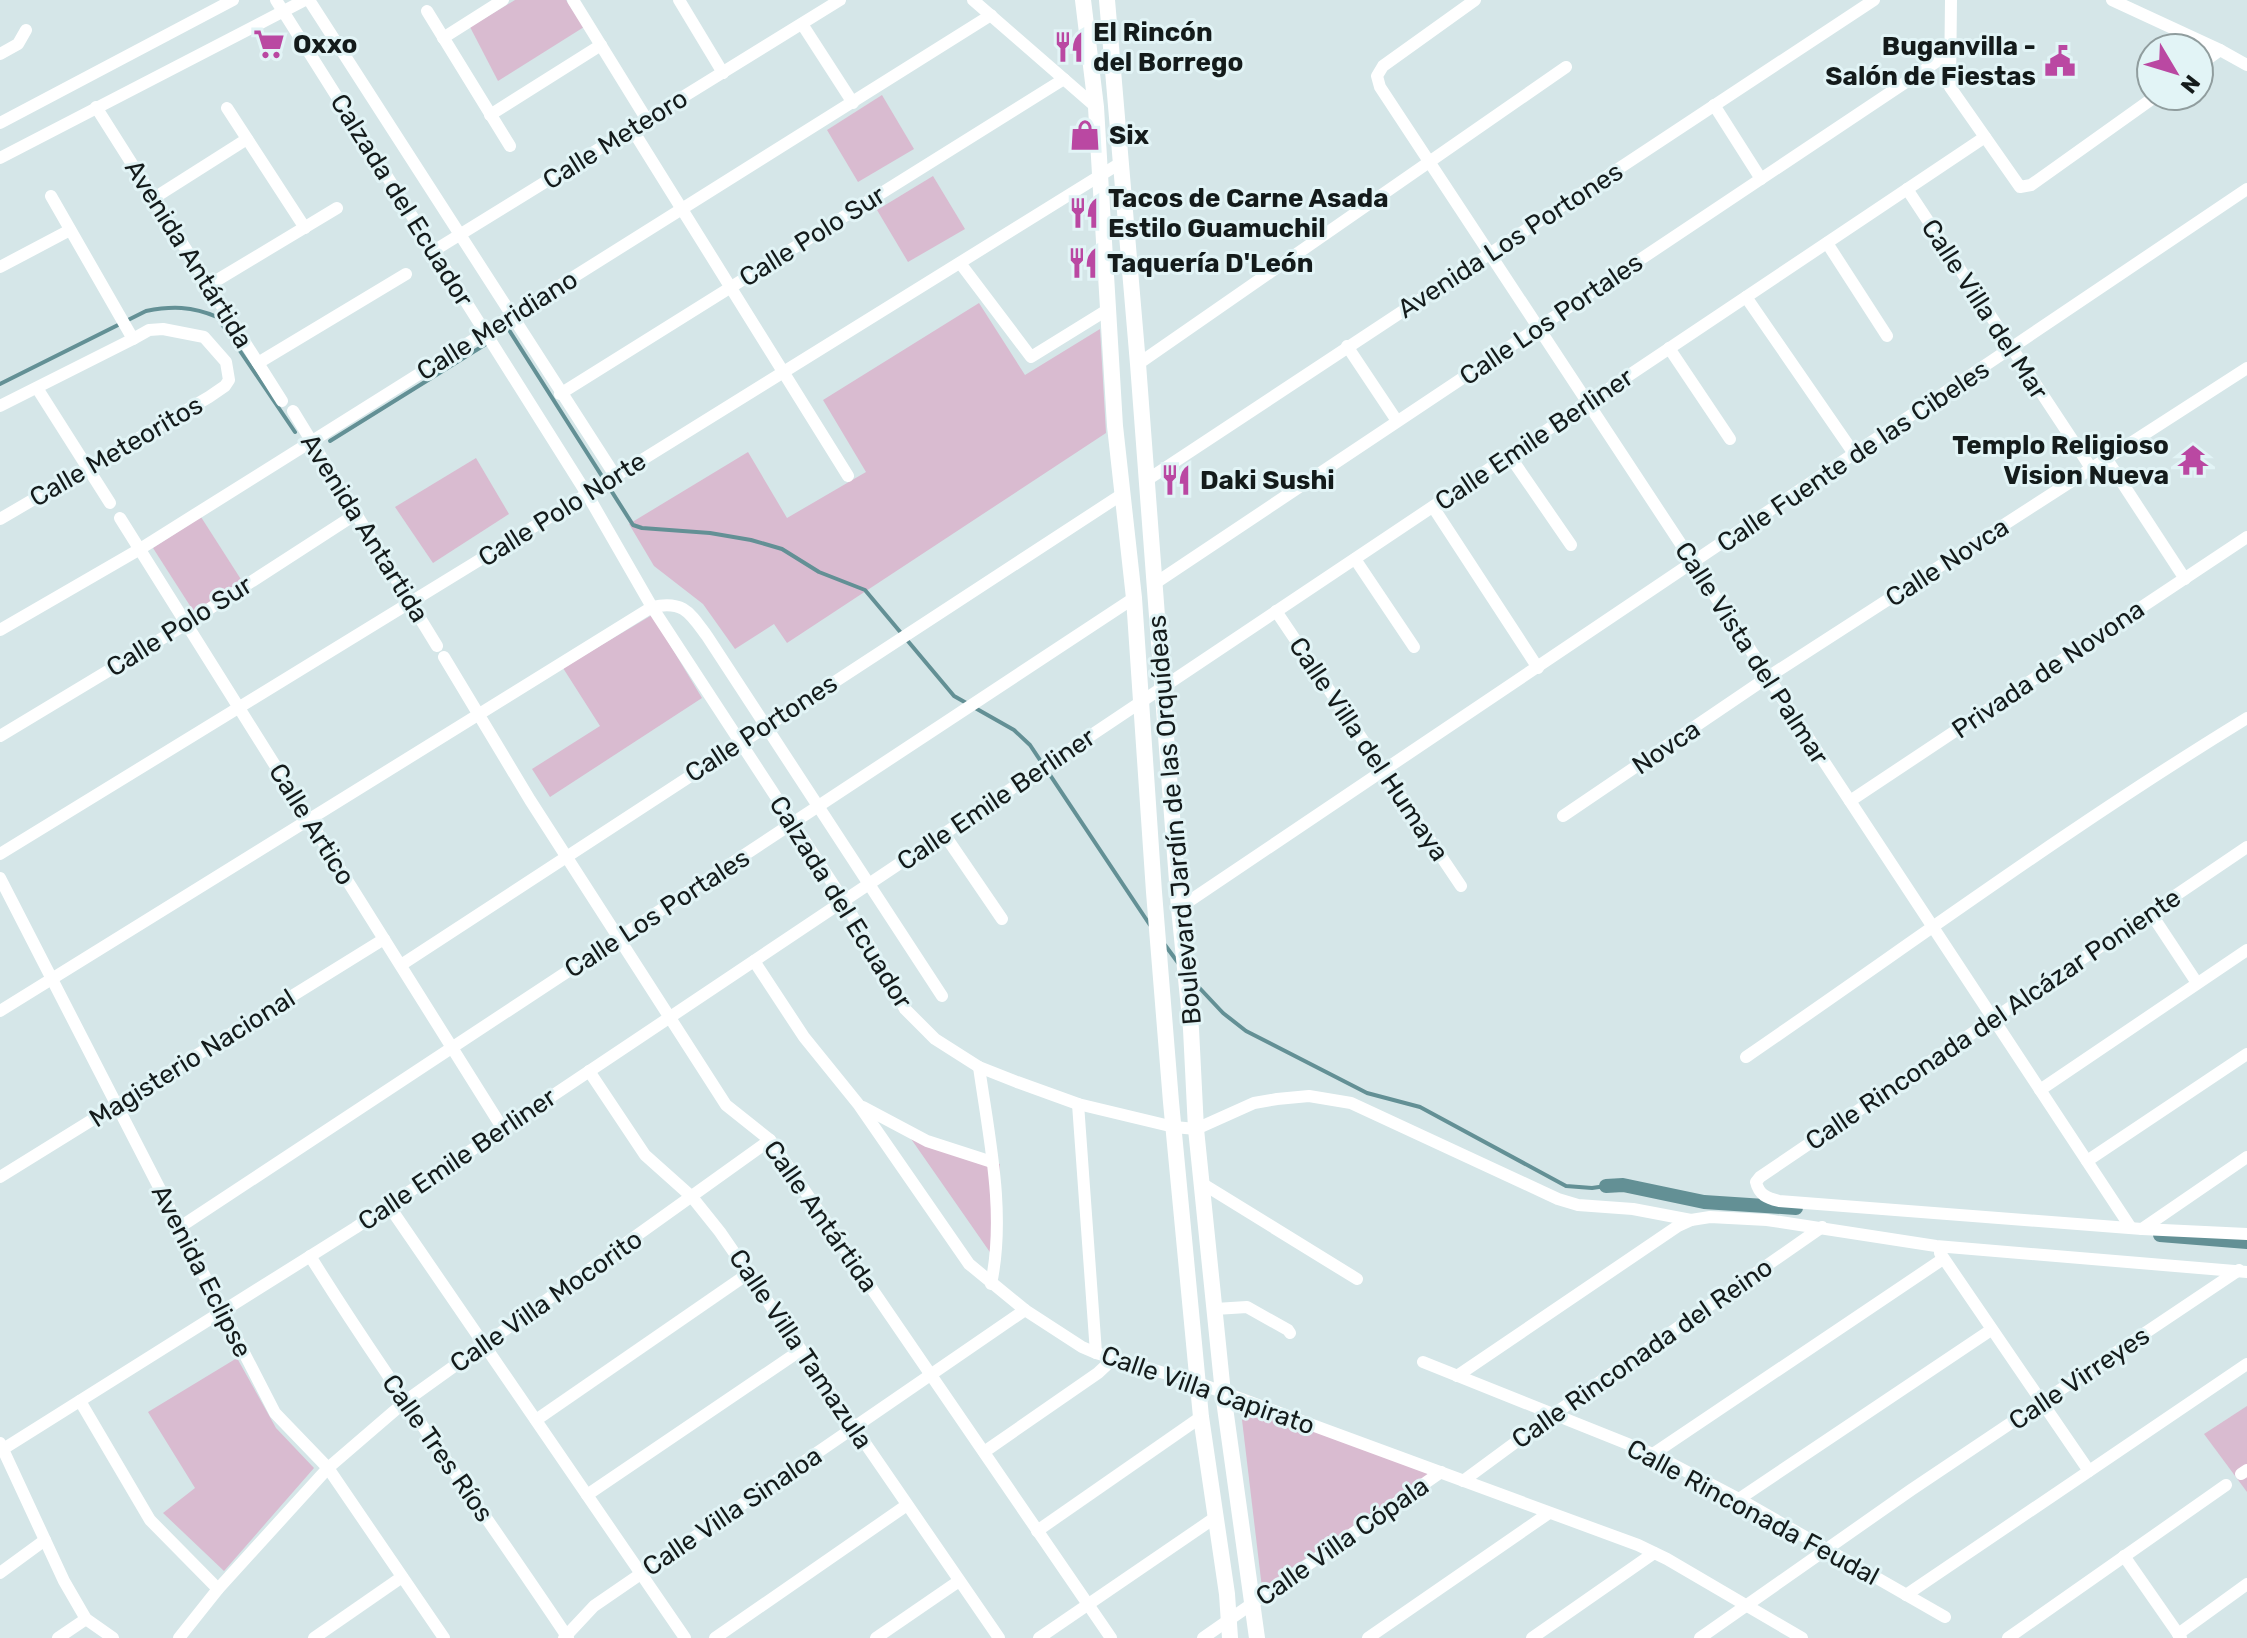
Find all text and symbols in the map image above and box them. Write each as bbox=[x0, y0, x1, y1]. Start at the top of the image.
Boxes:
place label: El Rincón del Borrego bbox=[1093, 17, 1243, 78]
supermarket icon: Oxxo bbox=[252, 27, 286, 61]
place label: Oxxo bbox=[293, 29, 357, 60]
restaurant icon: El Rincón del Borrego bbox=[1052, 30, 1086, 64]
place label: Buganvilla - Salón de Fiestas bbox=[1825, 31, 2036, 92]
north arrow bbox=[2135, 32, 2215, 112]
public building icon: Buganvilla - Salón de Fiestas bbox=[2043, 44, 2077, 78]
text: N bbox=[2175, 69, 2206, 99]
street label: Calle Meteoro bbox=[537, 83, 693, 196]
street label: Calzada del Ecuador bbox=[324, 88, 480, 312]
shop icon: Six bbox=[1068, 118, 1102, 152]
place label: Six bbox=[1109, 120, 1149, 151]
street label: Avenida Antártida bbox=[118, 154, 259, 354]
street label: Avenida Los Portones bbox=[1392, 156, 1629, 325]
street label: Calle Polo Sur bbox=[734, 179, 891, 294]
place label: Tacos de Carne Asada Estilo Guamuchil bbox=[1108, 183, 1388, 244]
restaurant icon: Tacos de Carne Asada Estilo Guamuchil bbox=[1067, 196, 1101, 230]
street label: Calle Villa del Mar bbox=[1915, 213, 2054, 405]
restaurant icon: Taquería D'León bbox=[1066, 246, 1100, 280]
street label: Calle Los Portales bbox=[1454, 247, 1649, 392]
place label: Taquería D'León bbox=[1107, 248, 1313, 279]
street label: Calle Meridiano bbox=[411, 264, 583, 387]
street label: Calle Fuente de las Cibeles bbox=[1711, 354, 1995, 559]
street label: Calle Emile Berliner bbox=[1429, 362, 1639, 517]
street label: Calle Meteoritos bbox=[24, 389, 208, 513]
street label: Avenida Antartida bbox=[294, 428, 435, 628]
place label: Templo Religioso Vision Nueva bbox=[1952, 430, 2169, 491]
temple icon: Templo Religioso Vision Nueva bbox=[2176, 443, 2210, 477]
street label: Calle Polo Norte bbox=[473, 445, 652, 573]
restaurant icon: Daki Sushi bbox=[1159, 463, 1193, 497]
place label: Daki Sushi bbox=[1200, 465, 1335, 496]
street label: Calle Novca bbox=[1880, 511, 2015, 614]
street label: Calle Vista del Palmar bbox=[1668, 536, 1835, 770]
street label: Calle Polo Sur bbox=[101, 569, 258, 684]
street label: Privada de Novona bbox=[1946, 594, 2150, 745]
street label: Boulevard Jardín de las Orquídeas bbox=[1141, 614, 1208, 1026]
street label: Calle Villa del Humaya bbox=[1282, 631, 1455, 867]
street label: Calle Portones bbox=[679, 668, 843, 789]
street label: Novca bbox=[1626, 714, 1706, 781]
street label: Calle Emile Berliner bbox=[891, 722, 1101, 877]
street label: Calle Artico bbox=[262, 758, 361, 891]
street label: Calzada del Ecuador bbox=[763, 790, 919, 1014]
street label: Calle Los Portales bbox=[559, 842, 756, 985]
street label: Calle Rinconada del Alcázar Poniente bbox=[1800, 882, 2187, 1157]
street label: Magisterio Nacional bbox=[84, 983, 301, 1134]
street label: Calle Emile Berliner bbox=[352, 1082, 562, 1237]
street label: Calle Antártida bbox=[757, 1134, 884, 1298]
street label: Avenida Eclipse bbox=[145, 1180, 258, 1363]
street label: Calle Villa Mocorito bbox=[444, 1224, 648, 1379]
street label: Calle Villa Tamazula bbox=[722, 1243, 879, 1455]
street label: Calle Rinconada del Reino bbox=[1506, 1252, 1779, 1455]
street label: Calle Virreyes bbox=[2003, 1320, 2156, 1437]
street label: Calle Villa Capirato bbox=[1097, 1339, 1319, 1442]
street label: Calle Tres Ríos bbox=[375, 1369, 500, 1528]
street label: Calle Rinconada Feudal bbox=[1621, 1433, 1884, 1592]
street label: Calle Villa Sinaloa bbox=[637, 1440, 828, 1583]
street label: Calle Villa Cópala bbox=[1250, 1470, 1435, 1613]

